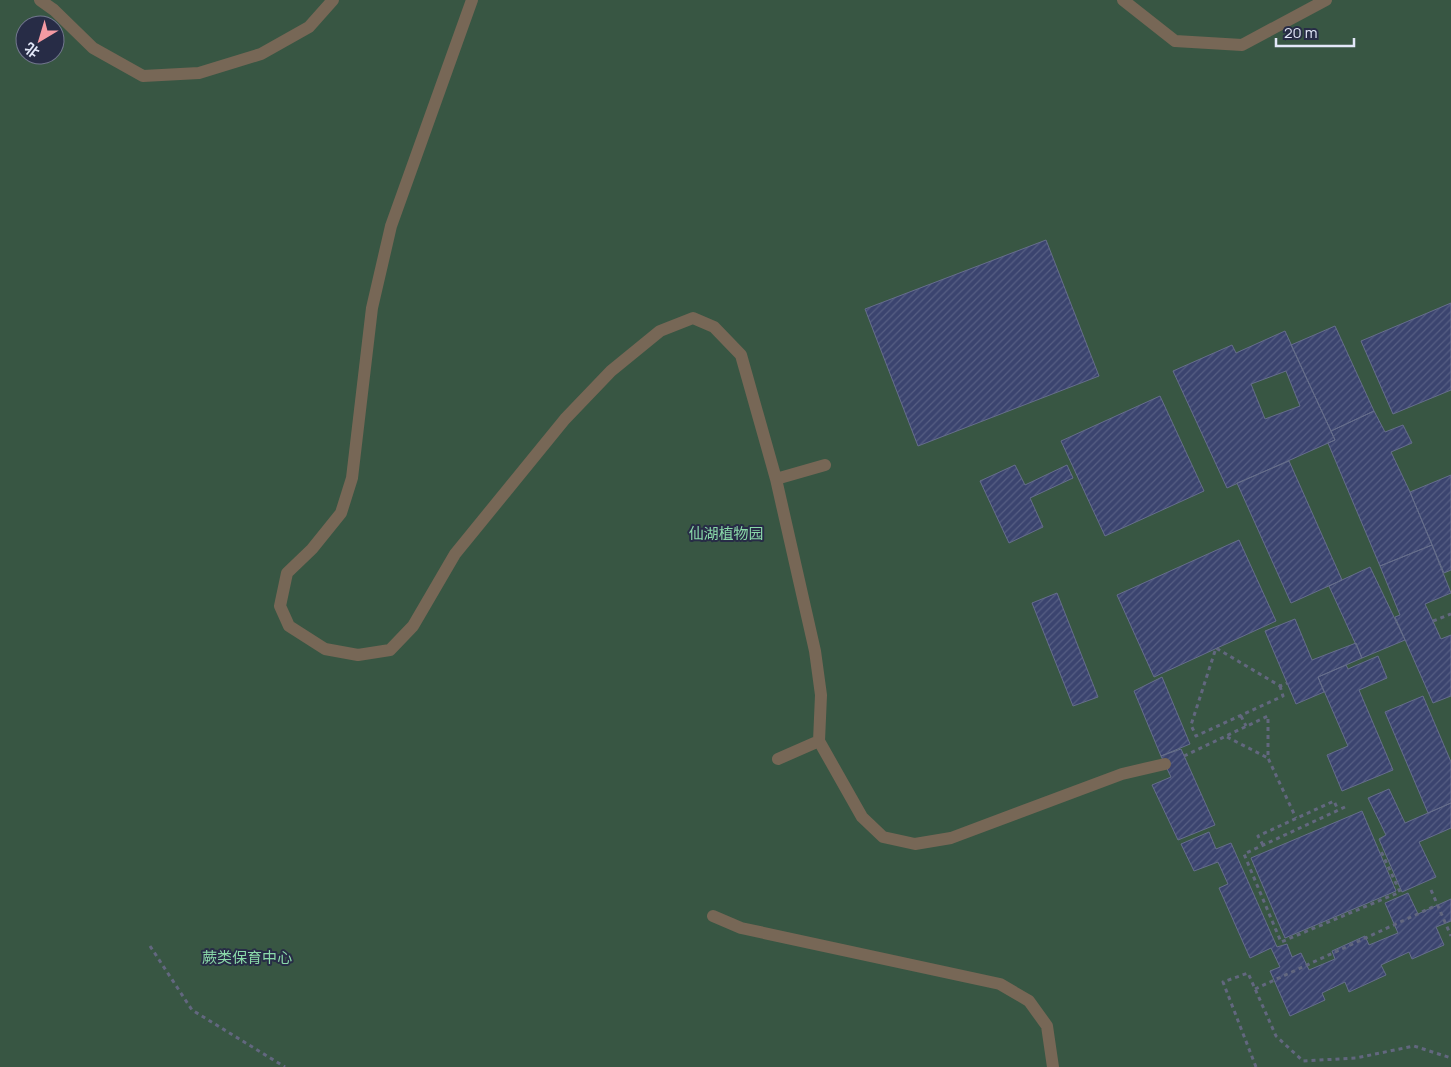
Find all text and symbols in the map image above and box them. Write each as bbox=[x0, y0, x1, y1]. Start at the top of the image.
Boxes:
north arrow bbox=[15, 15, 65, 65]
scale bar bbox=[1276, 15, 1354, 47]
text: 20 m bbox=[1284, 22, 1317, 43]
text: 北 bbox=[20, 39, 43, 62]
park label: 仙湖植物园 bbox=[688, 523, 764, 544]
park label: 蕨类保育中心 bbox=[202, 947, 292, 968]

